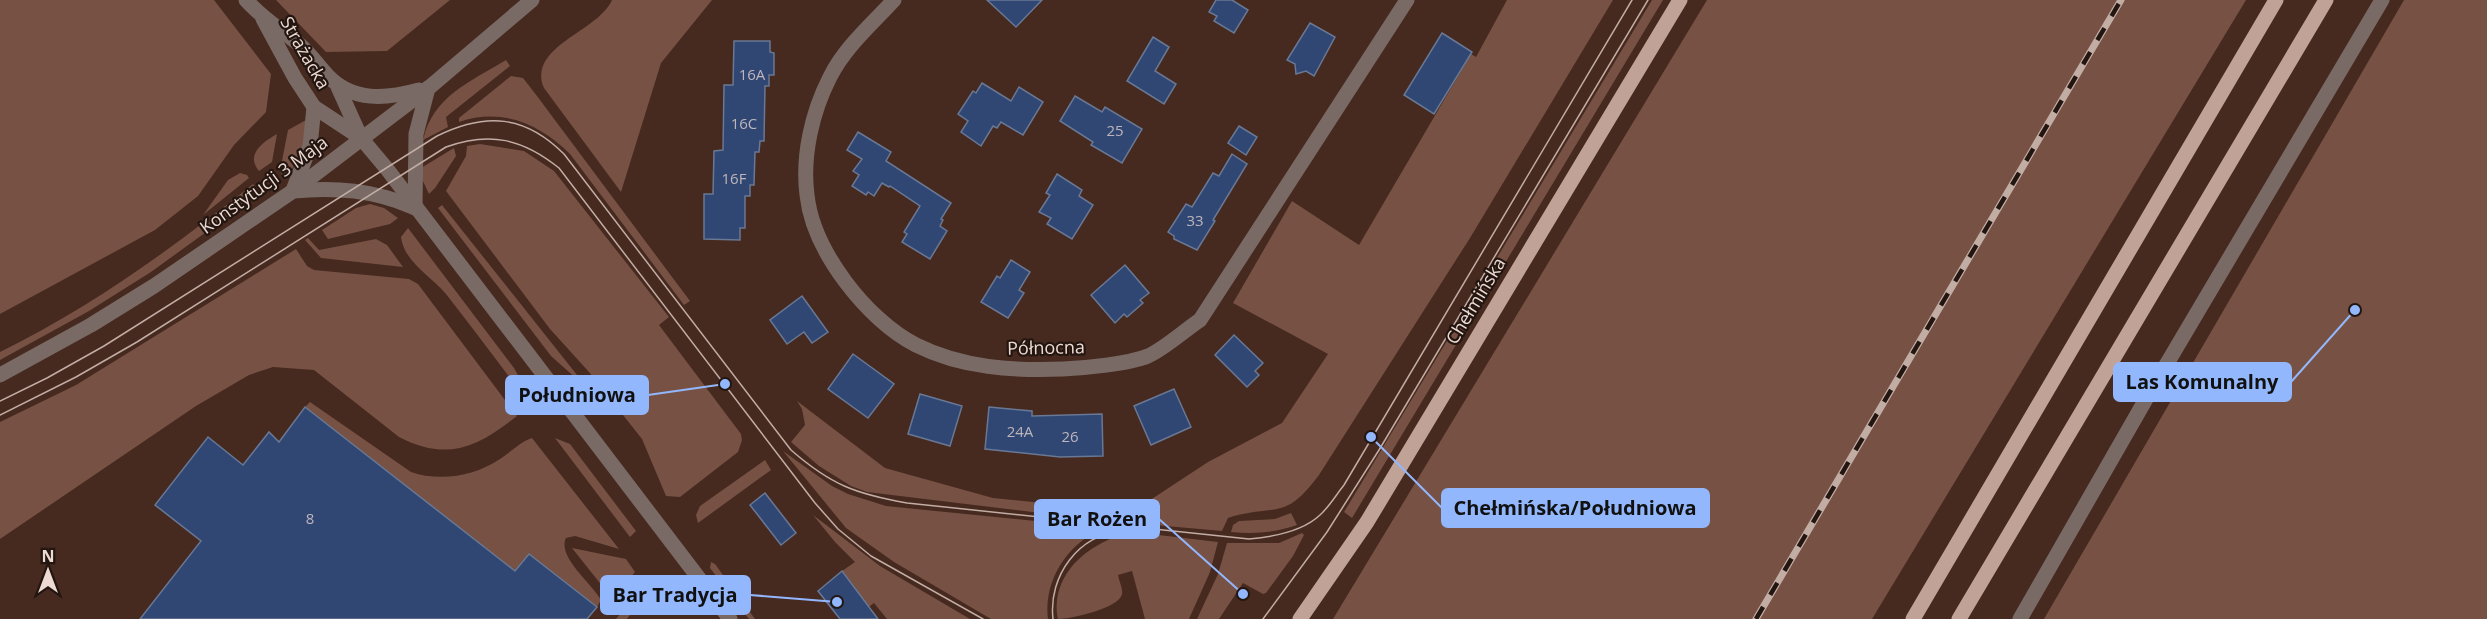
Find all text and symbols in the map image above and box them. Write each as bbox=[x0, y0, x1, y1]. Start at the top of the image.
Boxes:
street label: Strażacka bbox=[275, 12, 336, 93]
house number: 16A bbox=[739, 64, 766, 84]
house number: 16C bbox=[731, 113, 757, 133]
house number: 25 bbox=[1106, 120, 1124, 140]
street label: Konstytucji 3 Maja bbox=[195, 130, 332, 239]
house number: 16F bbox=[722, 168, 747, 188]
house number: 33 bbox=[1186, 210, 1204, 230]
street label: Chełmińska bbox=[1440, 253, 1510, 348]
street label: Północna bbox=[1007, 334, 1085, 360]
callout: Las Komunalny bbox=[2114, 363, 2291, 401]
text: Las Komunalny bbox=[2126, 368, 2279, 395]
callout: Południowa bbox=[506, 376, 648, 414]
text: Południowa bbox=[518, 381, 636, 408]
house number: 24A bbox=[1007, 421, 1034, 441]
house number: 26 bbox=[1061, 426, 1079, 446]
callout: Chełmińska/Południowa bbox=[1442, 489, 1709, 527]
text: Chełmińska/Południowa bbox=[1453, 494, 1697, 521]
callout: Bar Rożen bbox=[1035, 500, 1159, 538]
text: Bar Rożen bbox=[1047, 505, 1147, 532]
house number: 8 bbox=[306, 508, 314, 528]
north arrow bbox=[18, 541, 78, 601]
text: N bbox=[41, 545, 55, 567]
callout: Bar Tradycja bbox=[601, 576, 750, 614]
text: Bar Tradycja bbox=[612, 581, 738, 608]

